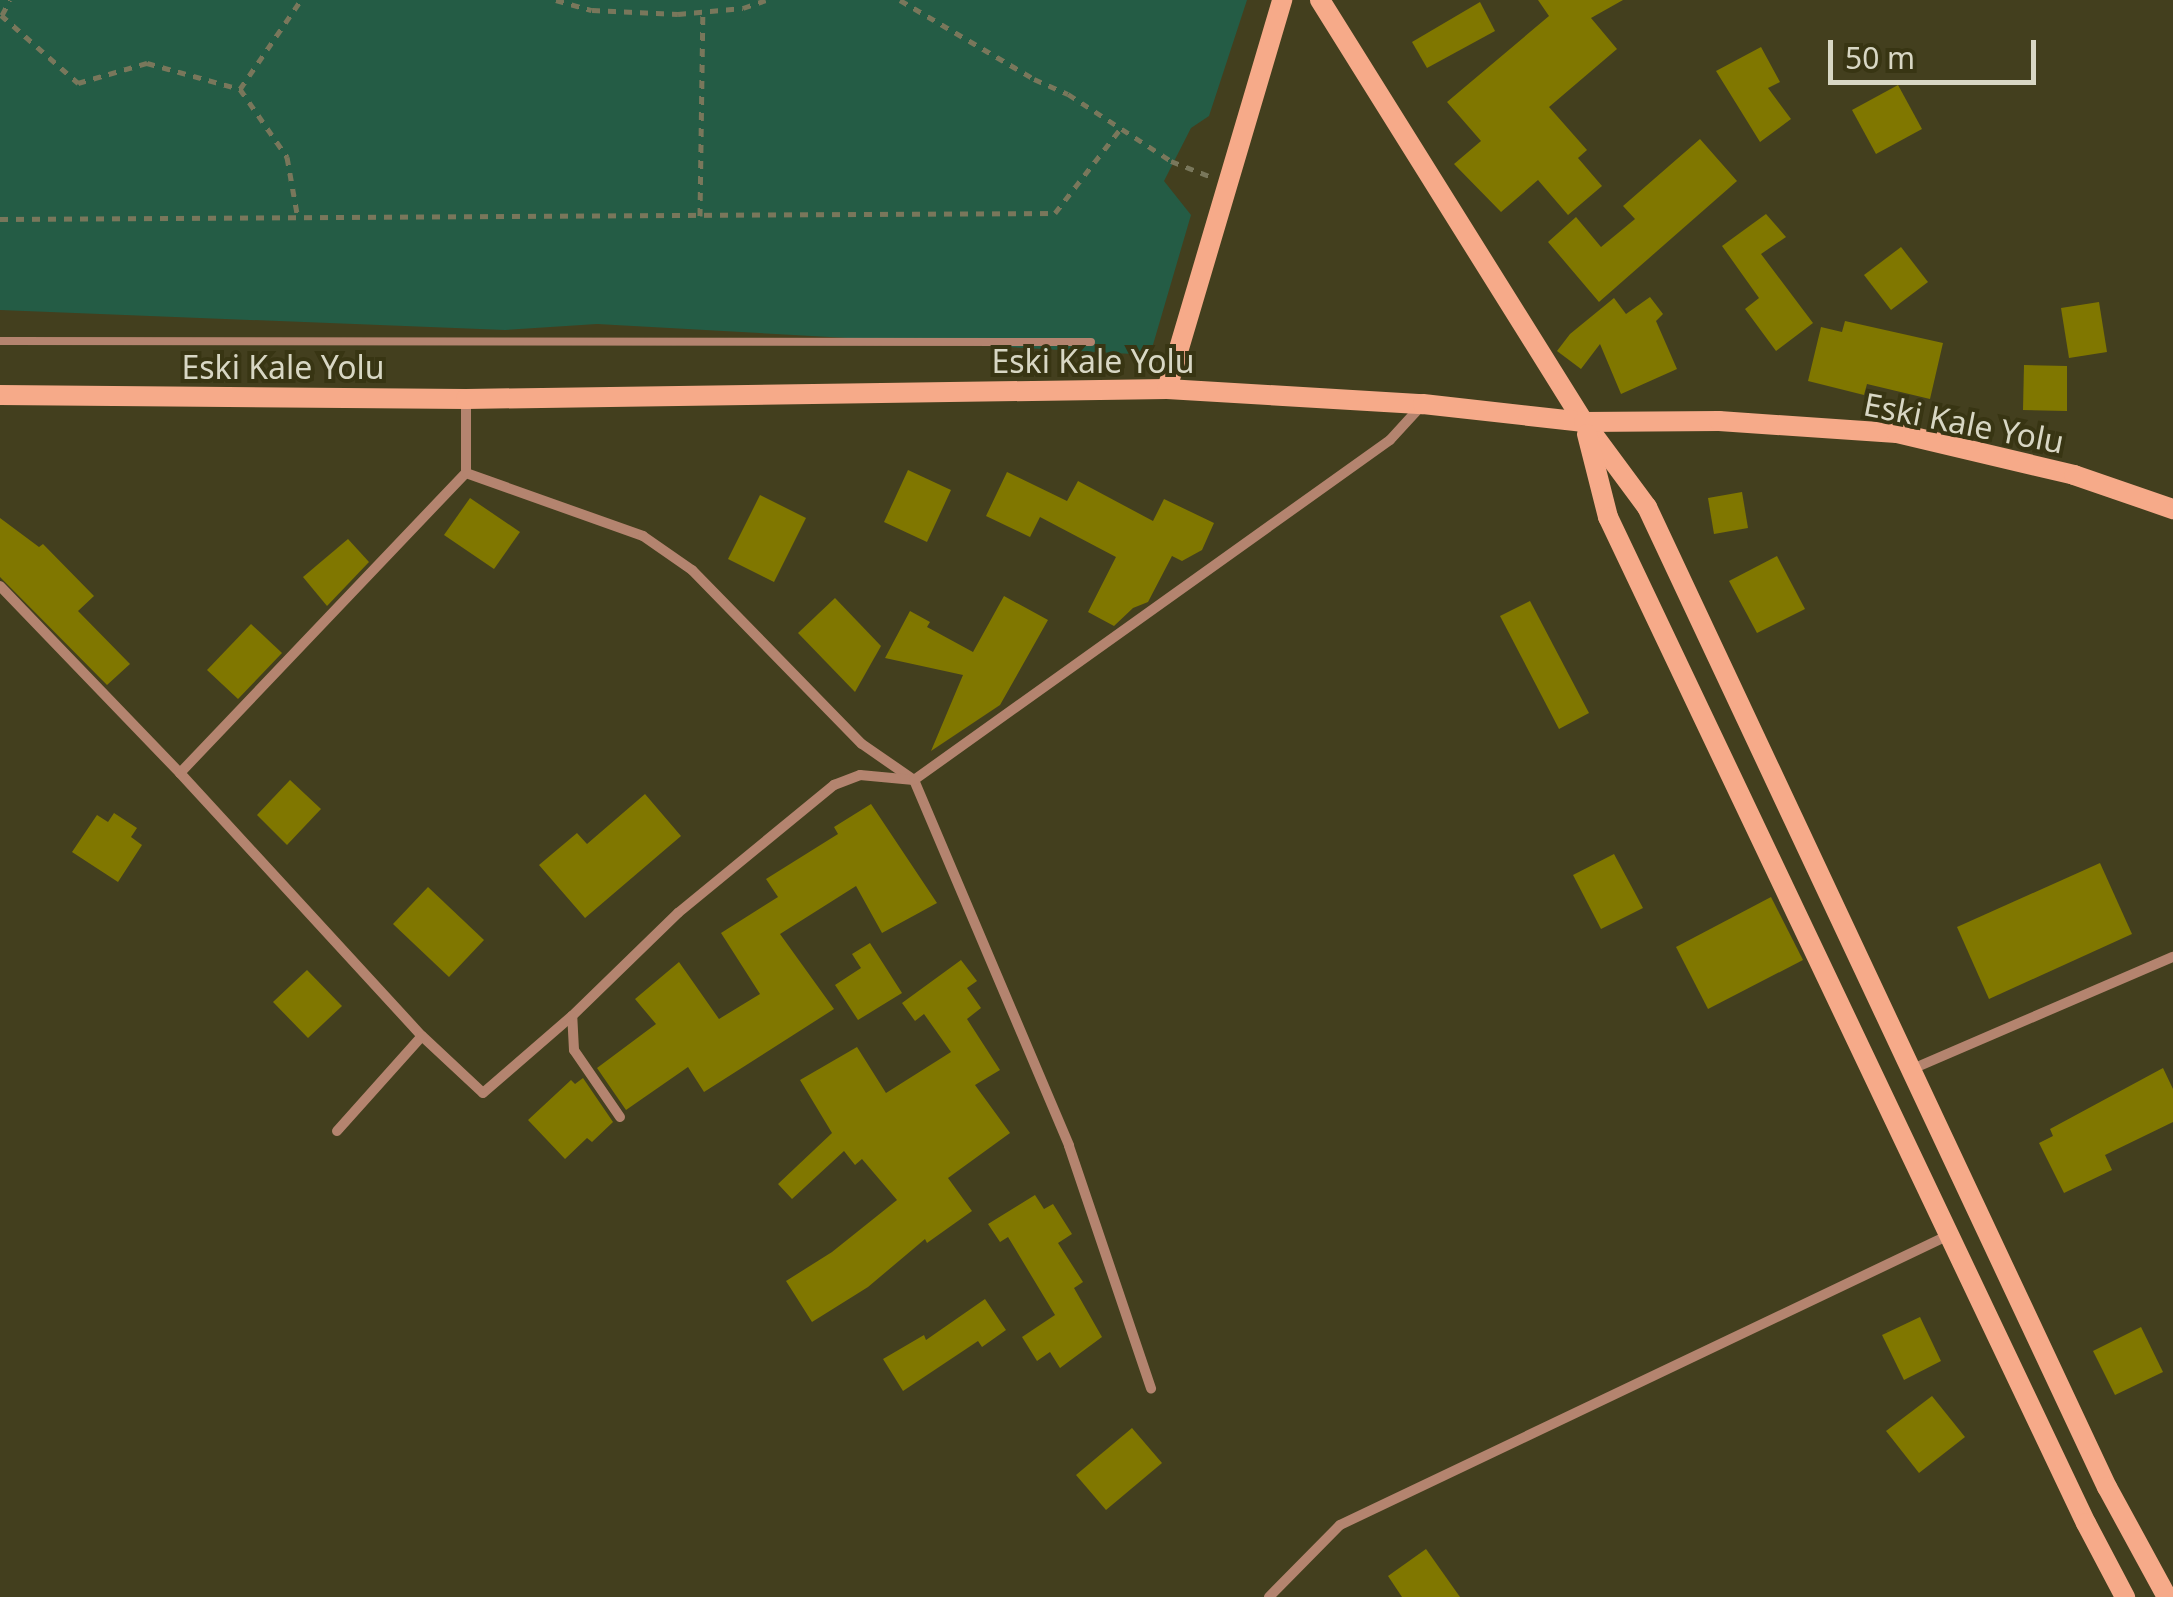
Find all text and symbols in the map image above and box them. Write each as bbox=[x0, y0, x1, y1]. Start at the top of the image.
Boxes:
scale bar bbox=[1833, 20, 2040, 82]
text: 50 m bbox=[1845, 37, 1915, 78]
street label: Eski Kale Yolu bbox=[991, 342, 1195, 380]
street label: Eski Kale Yolu bbox=[181, 348, 385, 386]
street label: Eski Kale Yolu bbox=[1861, 385, 2067, 461]

